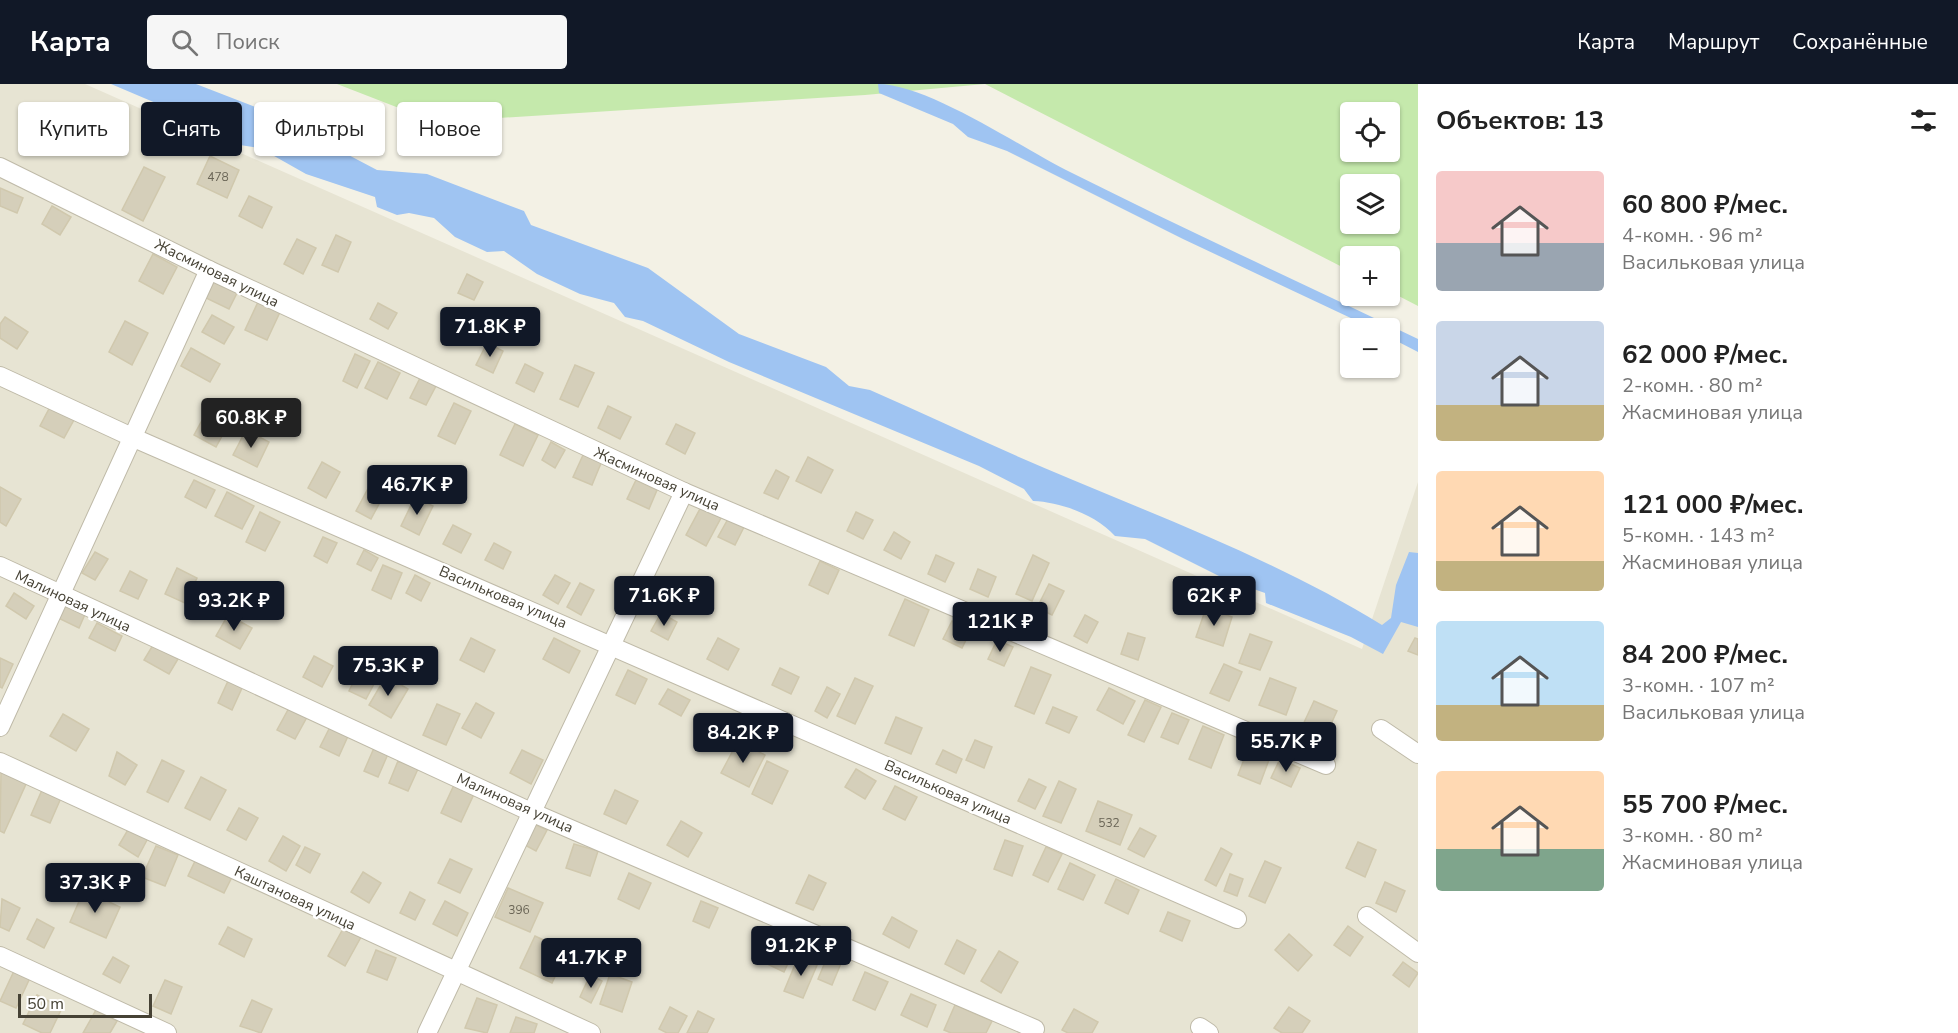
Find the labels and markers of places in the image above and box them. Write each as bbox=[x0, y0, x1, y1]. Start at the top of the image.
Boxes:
pin: 71.8K ₽ bbox=[435, 307, 545, 358]
pin: 60.8K ₽ bbox=[196, 398, 306, 449]
pin: 46.7K ₽ bbox=[362, 465, 472, 516]
pin: 71.6K ₽ bbox=[609, 576, 719, 627]
pin: 62K ₽ bbox=[1172, 576, 1256, 627]
pin: 93.2K ₽ bbox=[179, 581, 289, 632]
pin: 121K ₽ bbox=[951, 602, 1049, 653]
pin: 75.3K ₽ bbox=[333, 646, 443, 697]
pin: 84.2K ₽ bbox=[688, 713, 798, 764]
pin: 55.7K ₽ bbox=[1231, 722, 1341, 773]
pin: 37.3K ₽ bbox=[40, 863, 150, 914]
pin: 91.2K ₽ bbox=[746, 926, 856, 977]
pin: 41.7K ₽ bbox=[536, 938, 646, 989]

